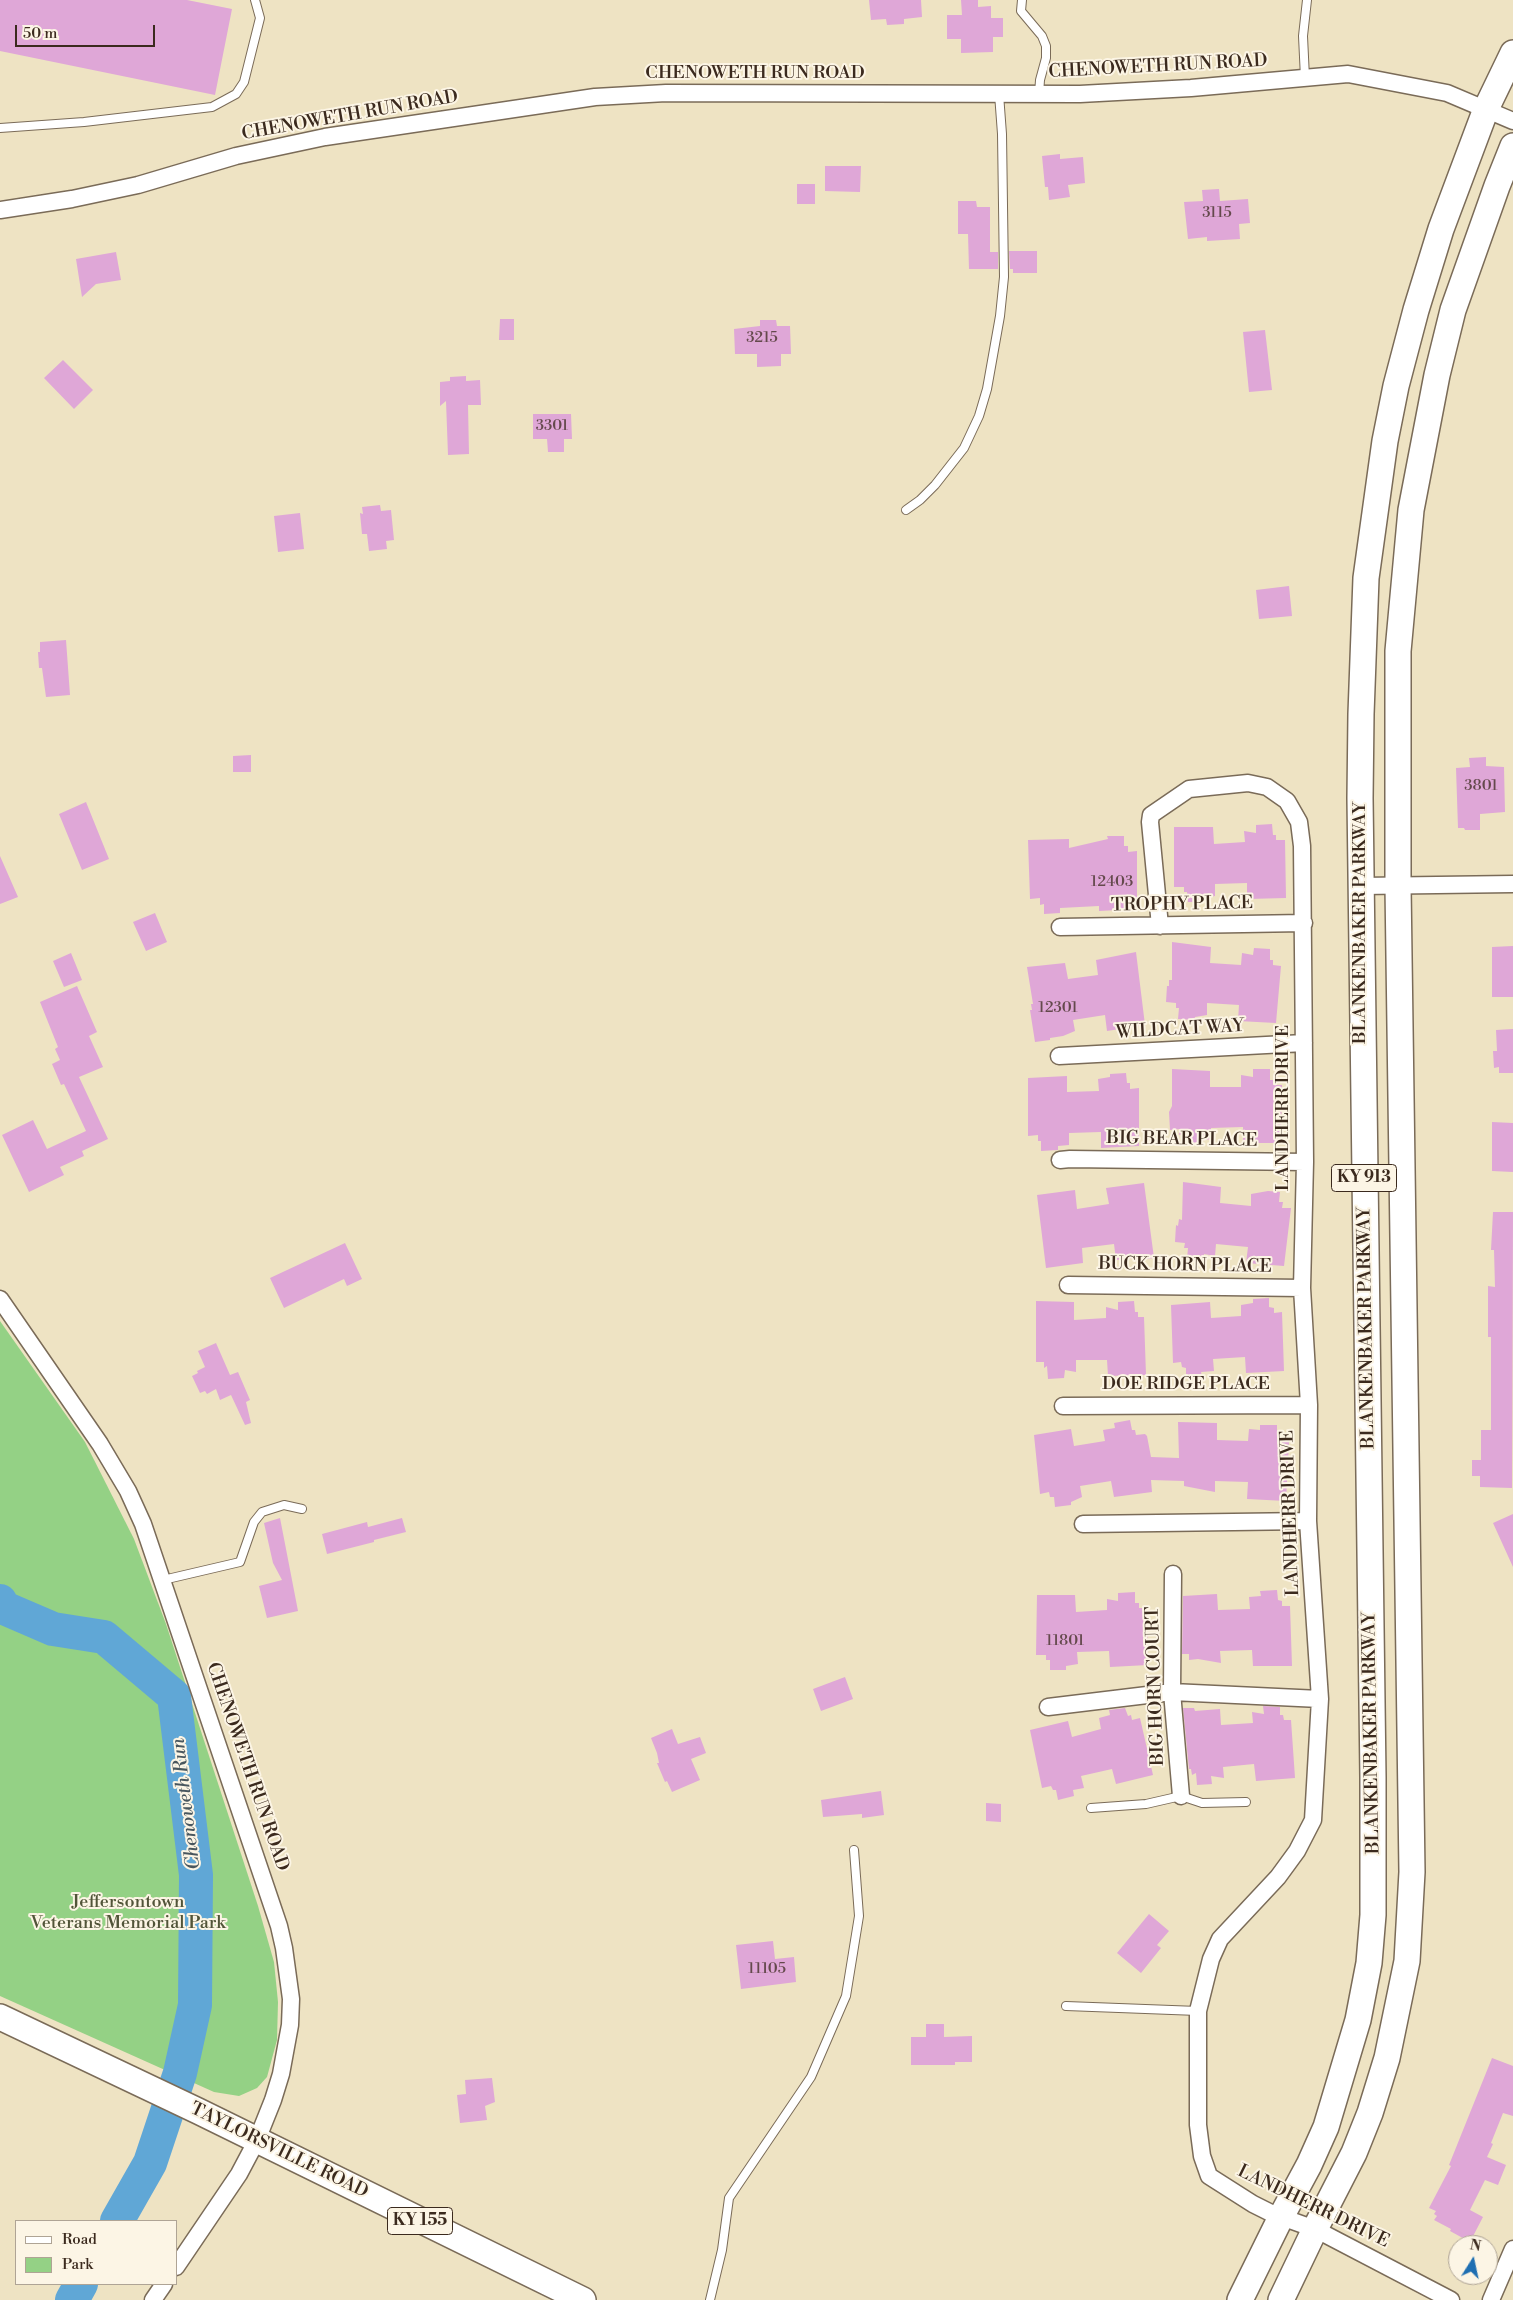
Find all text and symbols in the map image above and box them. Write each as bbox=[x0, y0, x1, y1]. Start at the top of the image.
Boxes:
scale bar bbox=[18, 15, 158, 47]
text: 50 m bbox=[23, 24, 57, 43]
street label: CHENOWETH RUN ROAD bbox=[1048, 50, 1268, 84]
street label: CHENOWETH RUN ROAD bbox=[645, 63, 865, 85]
street label: CHENOWETH RUN ROAD bbox=[240, 86, 460, 146]
house number: 3115 bbox=[1202, 204, 1232, 222]
house number: 3215 bbox=[746, 329, 778, 347]
house number: 3301 bbox=[536, 417, 568, 435]
house number: 3801 bbox=[1464, 777, 1498, 795]
street label: BLANKENBAKER PARKWAY bbox=[1350, 802, 1372, 1044]
house number: 12403 bbox=[1091, 873, 1133, 891]
street label: TROPHY PLACE bbox=[1111, 893, 1253, 917]
house number: 12301 bbox=[1038, 999, 1078, 1017]
street label: WILDCAT WAY bbox=[1115, 1016, 1245, 1044]
street label: LANDHERR DRIVE bbox=[1273, 1025, 1295, 1191]
street label: BIG BEAR PLACE bbox=[1106, 1128, 1258, 1152]
road number: KY 913 bbox=[1332, 1164, 1396, 1192]
street label: BLANKENBAKER PARKWAY bbox=[1354, 1207, 1380, 1449]
street label: BUCK HORN PLACE bbox=[1098, 1254, 1272, 1278]
street label: DOE RIDGE PLACE bbox=[1102, 1374, 1270, 1396]
street label: LANDHERR DRIVE bbox=[1277, 1430, 1305, 1596]
street label: BIG HORN COURT bbox=[1142, 1606, 1170, 1766]
street label: BLANKENBAKER PARKWAY bbox=[1359, 1612, 1385, 1854]
house number: 11801 bbox=[1046, 1632, 1084, 1650]
street label: CHENOWETH RUN ROAD bbox=[201, 1660, 293, 1874]
water label: Chenoweth Run bbox=[168, 1737, 206, 1871]
park label: Jeffersontown Veterans Memorial Park bbox=[30, 1892, 226, 1935]
house number: 11105 bbox=[748, 1960, 786, 1978]
street label: TAYLORSVILLE ROAD bbox=[187, 2098, 371, 2204]
street label: LANDHERR DRIVE bbox=[1234, 2161, 1392, 2253]
road number: KY 155 bbox=[388, 2208, 452, 2234]
legend bbox=[15, 2220, 178, 2285]
text: Road bbox=[62, 2230, 97, 2249]
north arrow bbox=[1448, 2235, 1498, 2285]
text: N bbox=[1468, 2236, 1482, 2256]
text: Park bbox=[62, 2255, 93, 2274]

